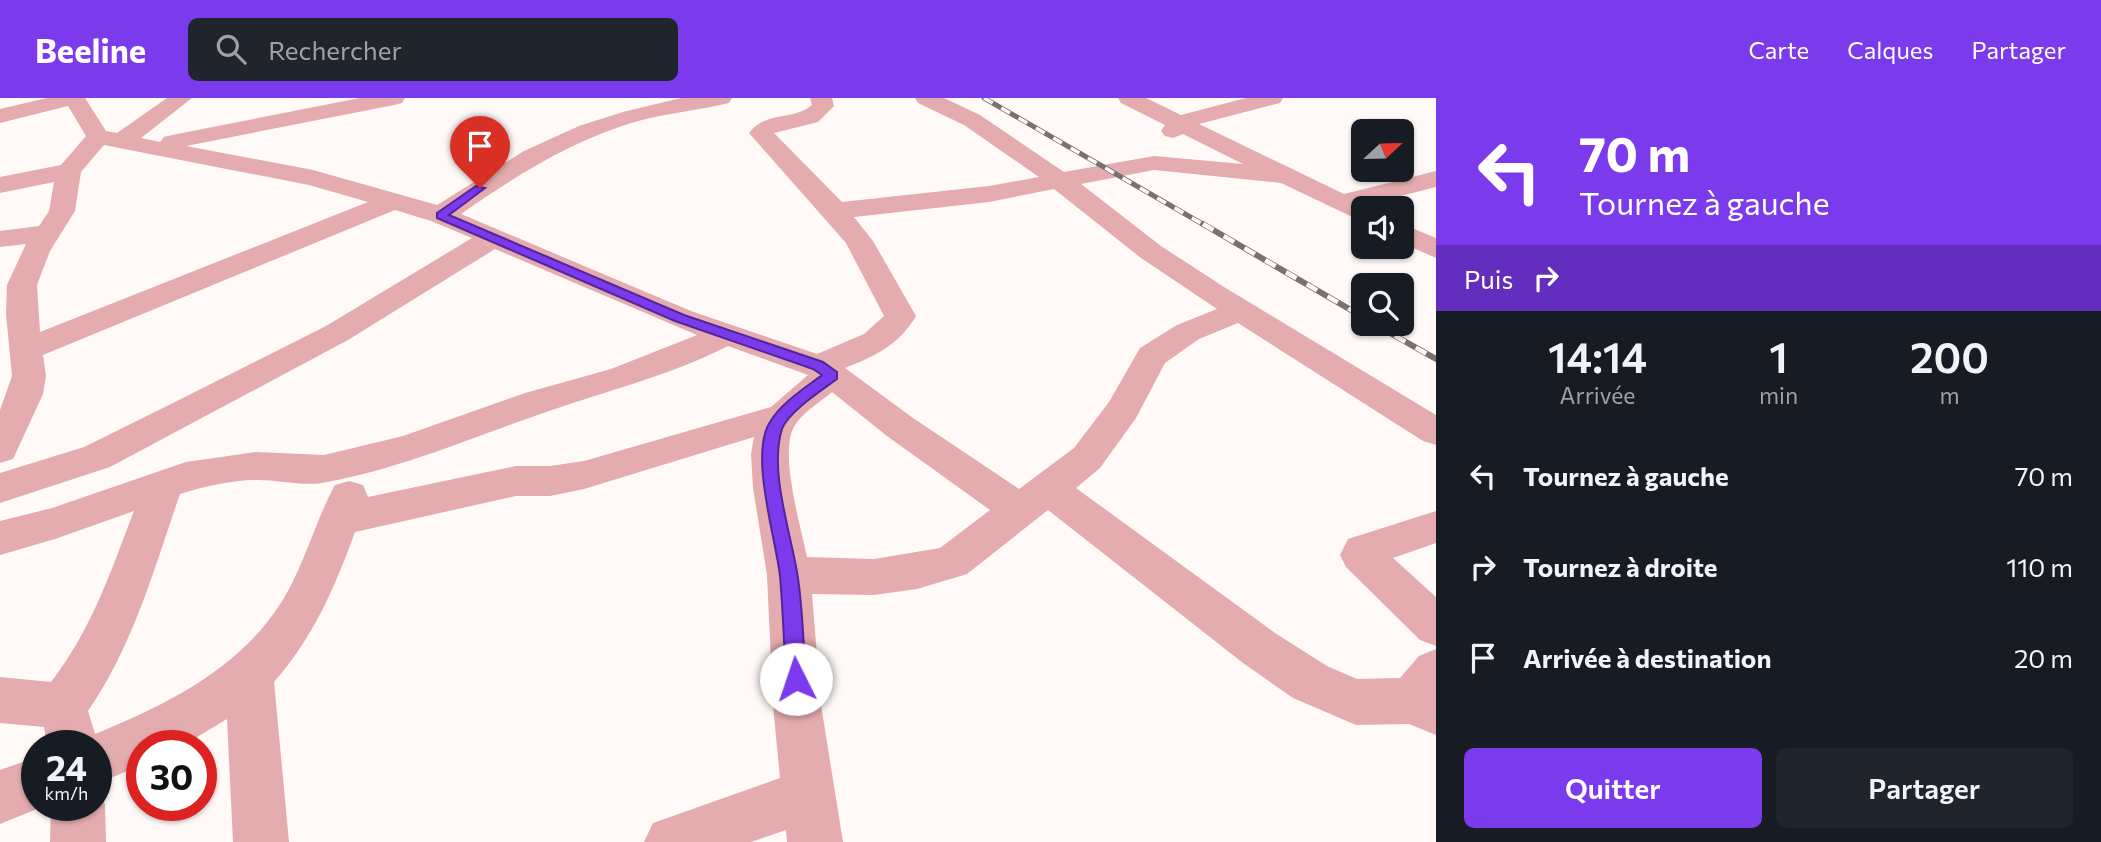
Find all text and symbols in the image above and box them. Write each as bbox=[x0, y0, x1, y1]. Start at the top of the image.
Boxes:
search box bbox=[188, 18, 678, 81]
text: Beeline bbox=[35, 29, 146, 70]
icon: search bbox=[212, 30, 250, 68]
text: Rechercher bbox=[268, 34, 402, 65]
text: Carte bbox=[1748, 35, 1809, 64]
text: Calques bbox=[1847, 35, 1933, 64]
text: Partager bbox=[1971, 35, 2066, 64]
pin bbox=[450, 116, 510, 188]
north arrow bbox=[1351, 119, 1414, 182]
map controls bbox=[1351, 119, 1414, 336]
text: 70 m bbox=[1579, 122, 1690, 182]
icon: left bbox=[1464, 126, 1555, 217]
icon: arrive bbox=[461, 127, 499, 165]
text: Tournez à gauche bbox=[1579, 182, 1830, 222]
button: sound bbox=[1351, 196, 1414, 259]
icon: right bbox=[1527, 259, 1565, 297]
text: Puis bbox=[1464, 263, 1513, 294]
button: search bbox=[1351, 273, 1414, 336]
text: 14:14 bbox=[1548, 330, 1647, 382]
text: 1 bbox=[1769, 330, 1788, 382]
text: 200 bbox=[1910, 330, 1989, 382]
text: Arrivée bbox=[1560, 381, 1635, 409]
text: min bbox=[1759, 381, 1798, 409]
text: m bbox=[1940, 381, 1960, 409]
icon: left bbox=[1464, 457, 1502, 495]
text: Tournez à gauche bbox=[1523, 460, 1729, 491]
text: 70 m bbox=[2015, 460, 2073, 491]
icon: right bbox=[1464, 548, 1502, 586]
text: Tournez à droite bbox=[1523, 551, 1718, 582]
text: 110 m bbox=[2006, 551, 2073, 582]
icon: arrive bbox=[1464, 639, 1502, 677]
position arrow bbox=[759, 642, 833, 716]
text: Arrivée à destination bbox=[1523, 642, 1771, 673]
text: 20 m bbox=[2014, 642, 2073, 673]
speed limit sign: 30 bbox=[126, 730, 217, 821]
text: 24 bbox=[46, 745, 87, 788]
button: Quitter bbox=[1464, 748, 1762, 828]
button: Partager bbox=[1776, 748, 2073, 828]
text: km/h bbox=[45, 782, 88, 804]

